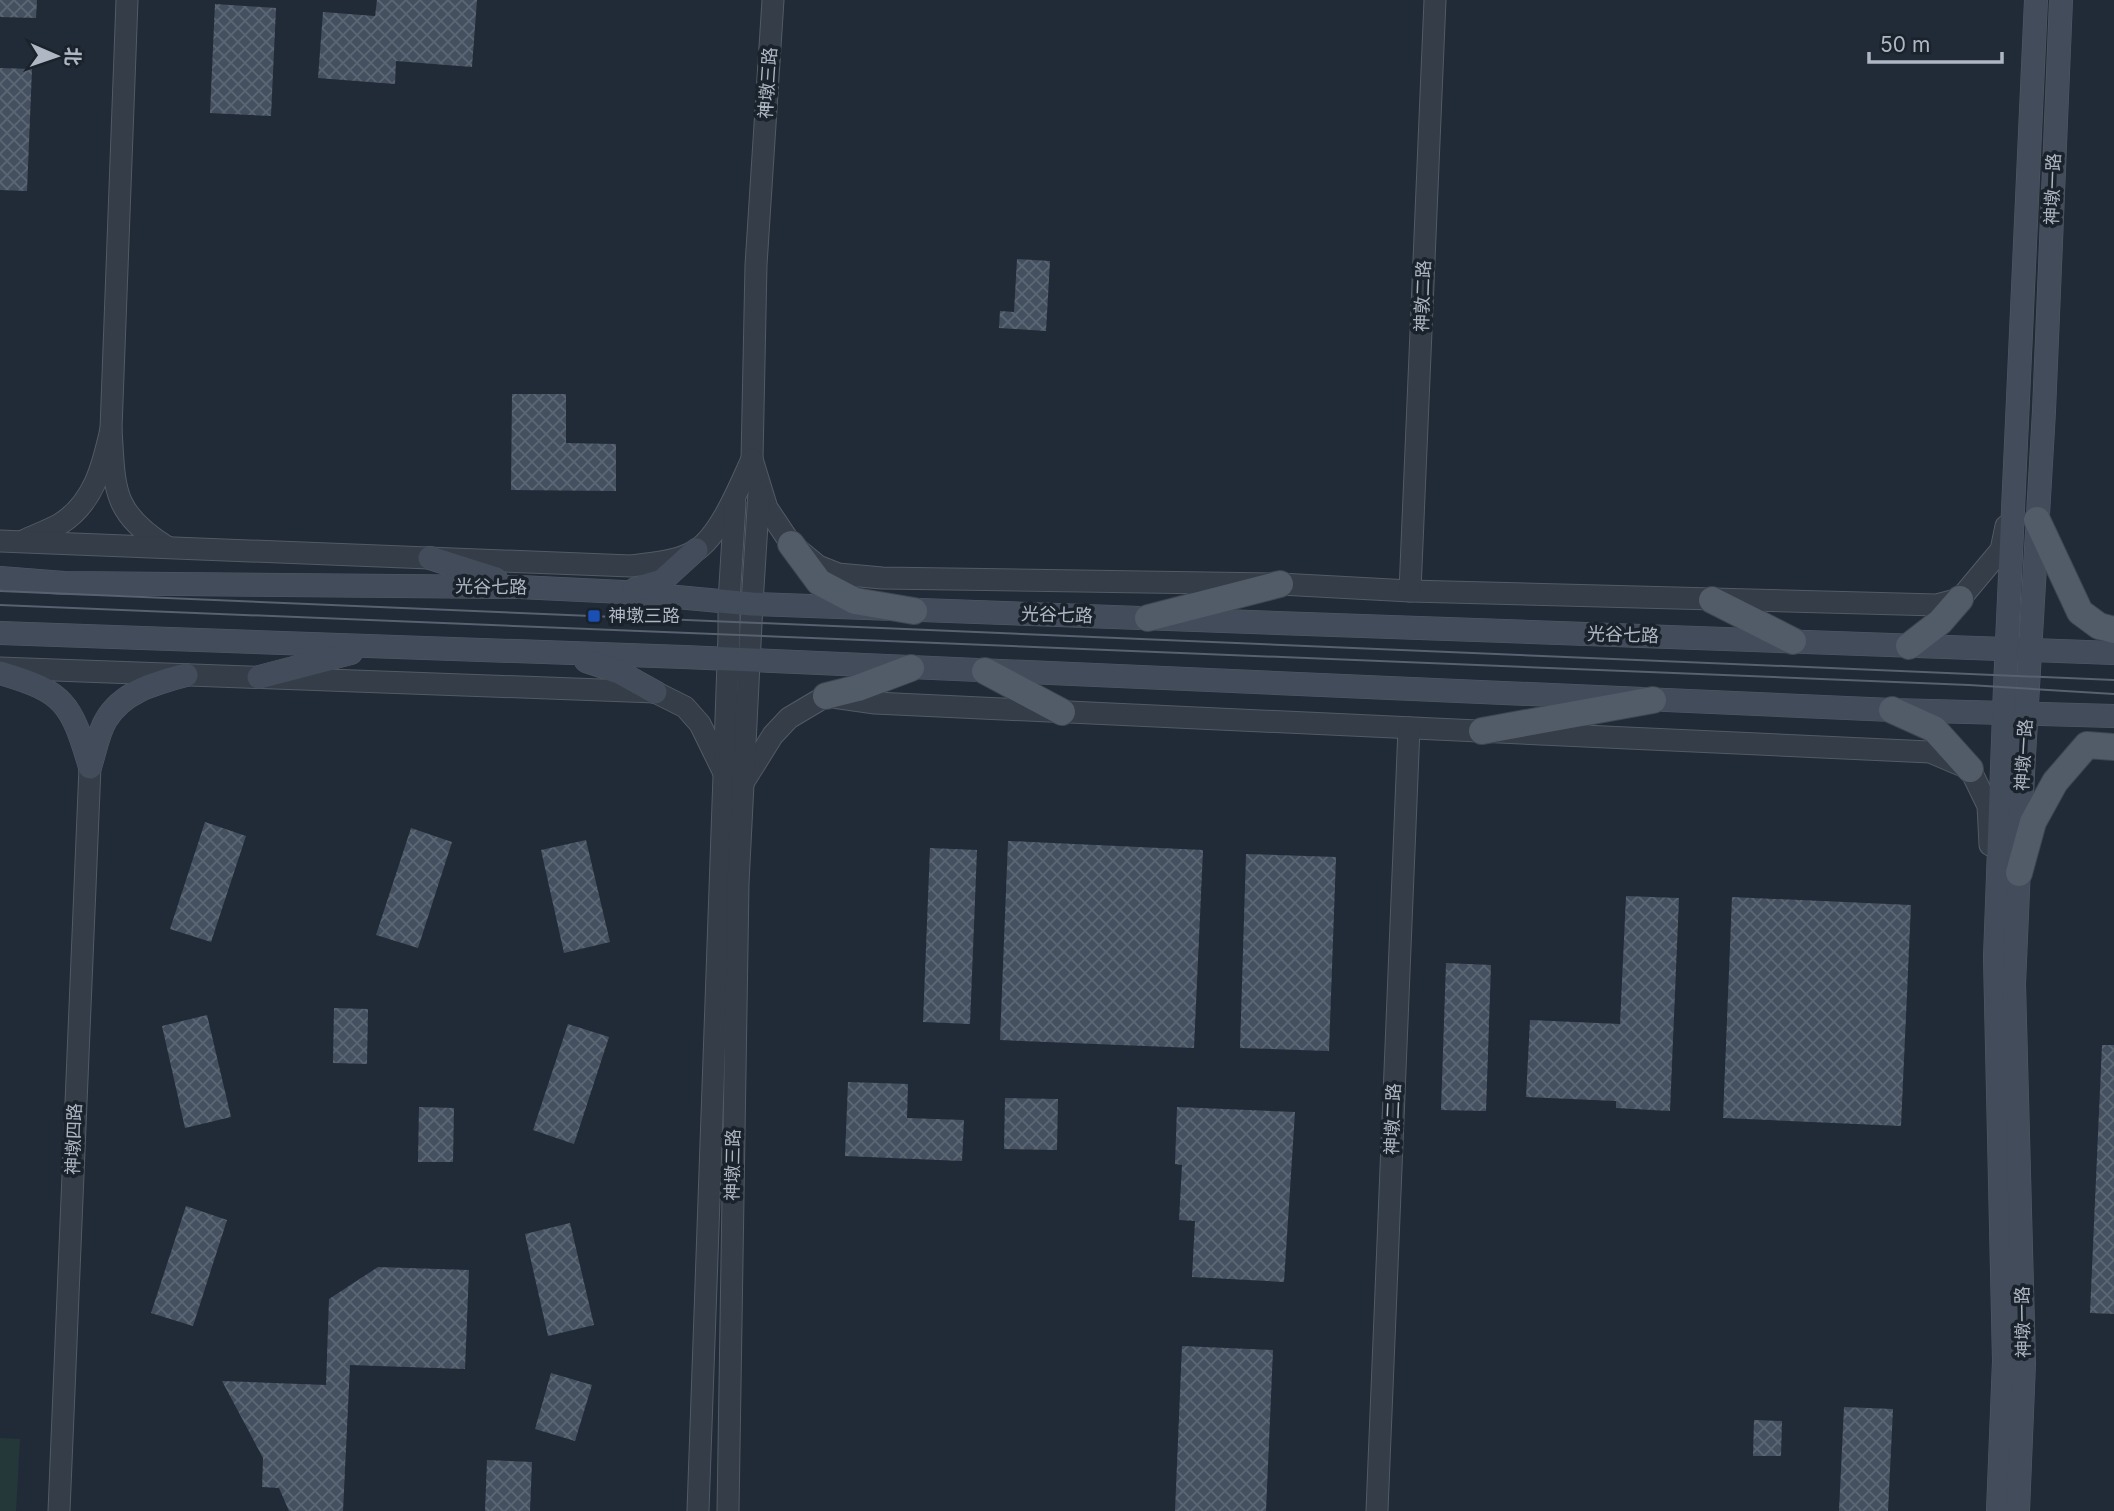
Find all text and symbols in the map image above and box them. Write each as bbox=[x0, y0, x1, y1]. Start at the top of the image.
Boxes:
north arrow bbox=[21, 21, 91, 91]
scale bar bbox=[1869, 21, 2002, 65]
text: 50 m bbox=[1880, 32, 1930, 57]
street label: 神墩三路 bbox=[755, 46, 780, 120]
text: 北 bbox=[61, 47, 84, 66]
street label: 神墩一路 bbox=[2041, 153, 2064, 225]
street label: 神敦二路 bbox=[1411, 260, 1434, 332]
street label: 光谷七路 bbox=[455, 575, 527, 598]
street label: 光谷七路 bbox=[1021, 603, 1093, 626]
place label: 神墩三路 bbox=[608, 605, 680, 626]
marker: 神墩三路 bbox=[586, 608, 602, 624]
street label: 光谷七路 bbox=[1587, 623, 1659, 646]
street label: 神墩一路 bbox=[2011, 718, 2036, 791]
street label: 神墩二路 bbox=[1381, 1083, 1404, 1155]
street label: 神墩四路 bbox=[62, 1103, 85, 1175]
street label: 神墩三路 bbox=[721, 1129, 744, 1201]
street label: 神墩一路 bbox=[2011, 1286, 2034, 1358]

